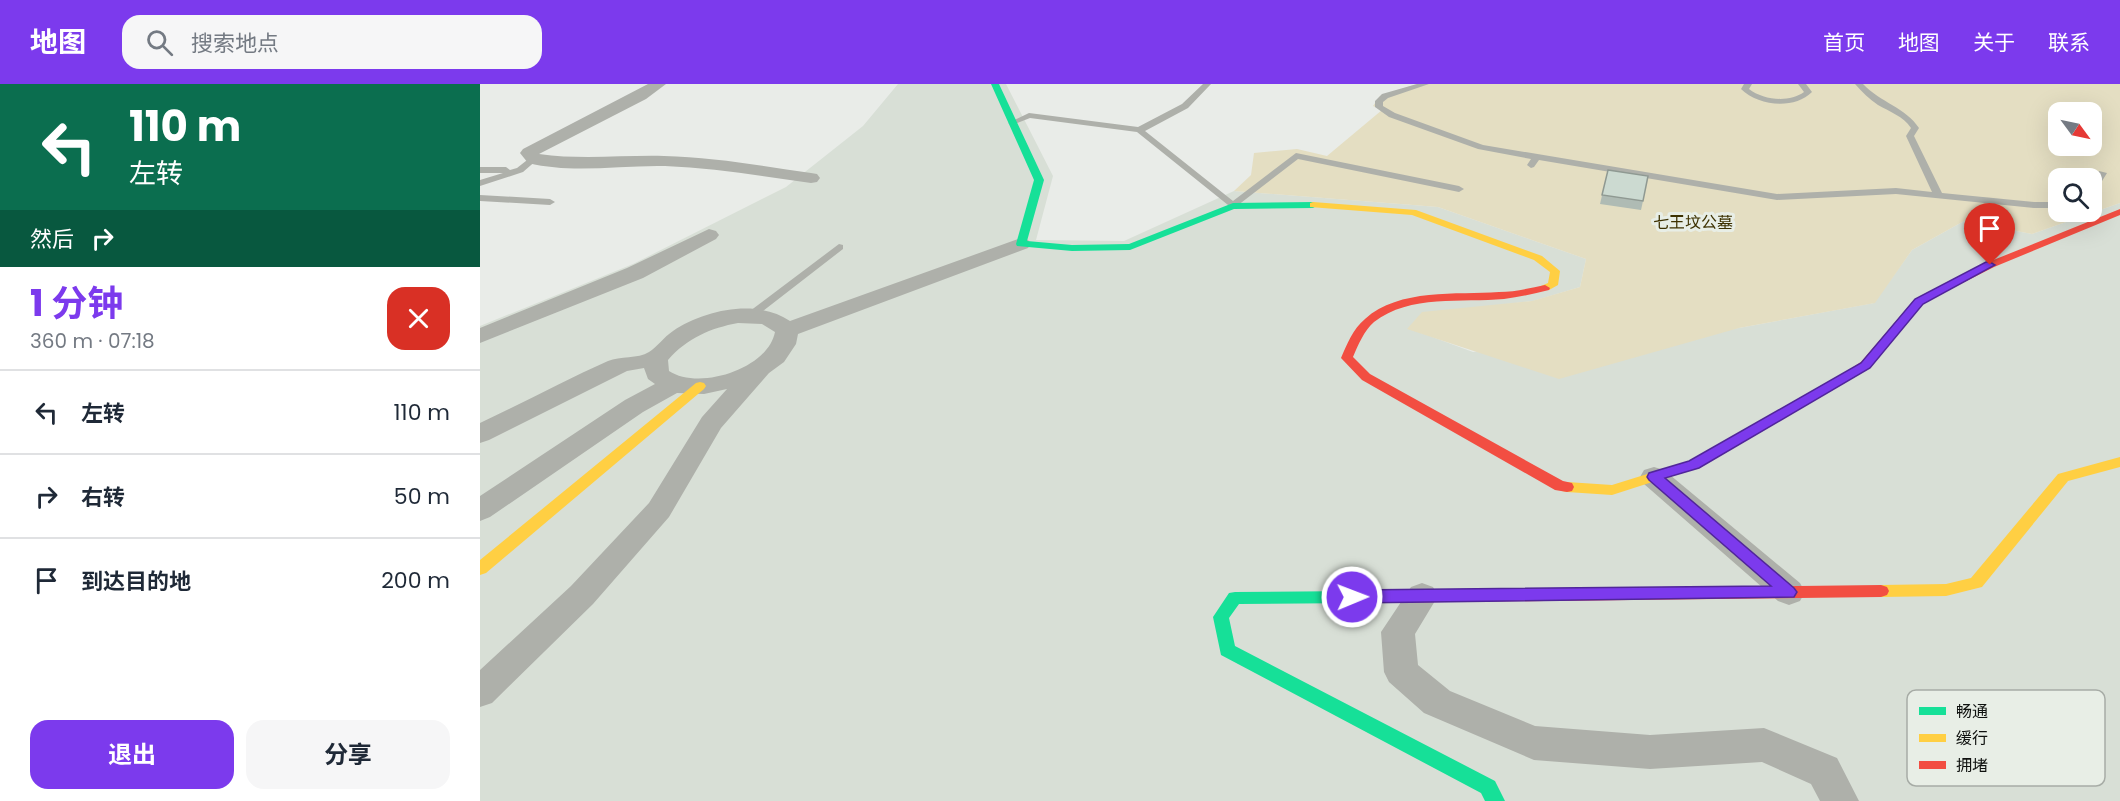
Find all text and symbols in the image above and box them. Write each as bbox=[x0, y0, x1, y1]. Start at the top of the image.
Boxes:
search box bbox=[122, 15, 542, 69]
text: 地图 bbox=[30, 23, 86, 62]
icon: search bbox=[143, 26, 176, 59]
text: 搜索地点 bbox=[191, 28, 279, 59]
text: 首页 bbox=[1823, 28, 1865, 57]
text: 地图 bbox=[1898, 28, 1940, 57]
text: 关于 bbox=[1973, 28, 2015, 57]
text: 联系 bbox=[2048, 28, 2090, 57]
text: 110 m bbox=[129, 97, 241, 156]
north arrow bbox=[2048, 102, 2102, 156]
map controls bbox=[2048, 102, 2102, 222]
icon: left bbox=[30, 108, 108, 186]
text: 左转 bbox=[129, 155, 183, 192]
button: search bbox=[2048, 168, 2102, 222]
pin bbox=[1964, 203, 2015, 265]
park label: 七王坟公墓 bbox=[1653, 211, 1733, 234]
icon: arrive bbox=[1973, 212, 2006, 245]
icon: right bbox=[86, 222, 119, 255]
text: 然后 bbox=[30, 224, 74, 255]
text: 1 分钟 bbox=[30, 278, 123, 329]
button: close bbox=[387, 287, 450, 350]
text: 360 m · 07:18 bbox=[30, 327, 155, 355]
icon: left bbox=[30, 396, 63, 429]
text: 110 m bbox=[394, 397, 450, 428]
text: 左转 bbox=[81, 398, 125, 429]
icon: right bbox=[30, 480, 63, 513]
text: 50 m bbox=[394, 481, 450, 512]
text: 右转 bbox=[81, 482, 125, 513]
icon: arrive bbox=[30, 564, 63, 597]
text: 200 m bbox=[381, 565, 450, 596]
position arrow bbox=[1320, 565, 1384, 629]
text: 到达目的地 bbox=[81, 566, 191, 597]
legend bbox=[1907, 690, 2105, 786]
text: 畅通 bbox=[1956, 700, 1988, 723]
button: 退出 bbox=[30, 720, 234, 789]
button: 分享 bbox=[246, 720, 450, 789]
text: 缓行 bbox=[1956, 727, 1988, 750]
text: 拥堵 bbox=[1956, 754, 1988, 777]

